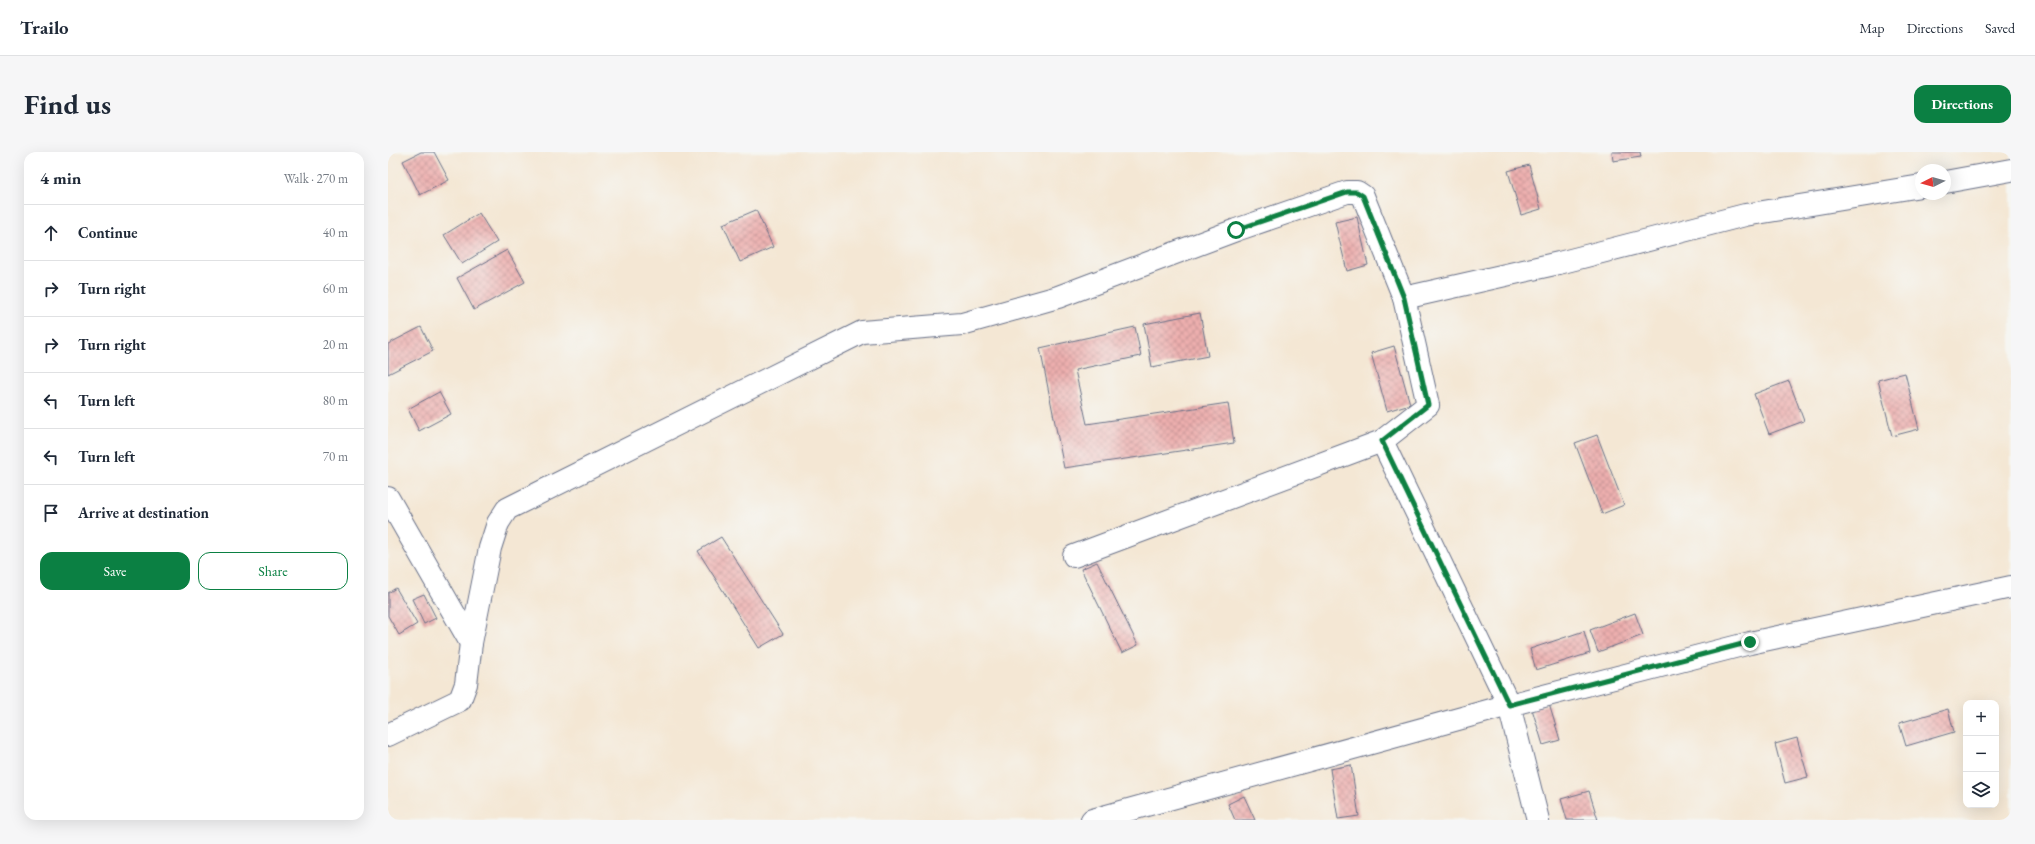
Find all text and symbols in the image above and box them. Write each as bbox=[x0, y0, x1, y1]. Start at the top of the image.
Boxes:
text: Trailo bbox=[20, 15, 69, 40]
text: Map bbox=[1859, 19, 1885, 37]
text: Directions bbox=[1907, 19, 1963, 37]
text: Saved bbox=[1985, 19, 2015, 37]
button: Directions bbox=[1914, 85, 2011, 123]
text: Find us bbox=[24, 86, 111, 122]
north arrow bbox=[1915, 164, 1951, 200]
text: 4 min bbox=[40, 167, 81, 189]
text: Walk · 270 m bbox=[284, 170, 348, 187]
route start bbox=[1227, 221, 1245, 239]
icon: ahead bbox=[40, 222, 62, 244]
text: Continue bbox=[78, 223, 138, 242]
text: 40 m bbox=[323, 224, 348, 241]
icon: right bbox=[40, 278, 62, 300]
text: Turn right bbox=[78, 279, 146, 298]
text: 60 m bbox=[323, 280, 348, 297]
icon: right bbox=[40, 334, 62, 356]
text: Turn right bbox=[78, 335, 146, 354]
text: 20 m bbox=[323, 336, 348, 353]
icon: left bbox=[40, 390, 62, 412]
text: Turn left bbox=[78, 391, 135, 410]
text: 80 m bbox=[323, 392, 348, 409]
icon: left bbox=[40, 446, 62, 468]
text: Turn left bbox=[78, 447, 135, 466]
text: 70 m bbox=[323, 448, 348, 465]
icon: arrive bbox=[40, 502, 62, 524]
text: Arrive at destination bbox=[78, 503, 209, 522]
button: Save bbox=[40, 552, 190, 590]
button: Share bbox=[198, 552, 348, 590]
route end bbox=[1741, 633, 1759, 651]
map controls bbox=[1963, 700, 1999, 808]
button: + bbox=[1963, 700, 1999, 736]
button: − bbox=[1963, 736, 1999, 772]
button: layers bbox=[1963, 772, 1999, 808]

